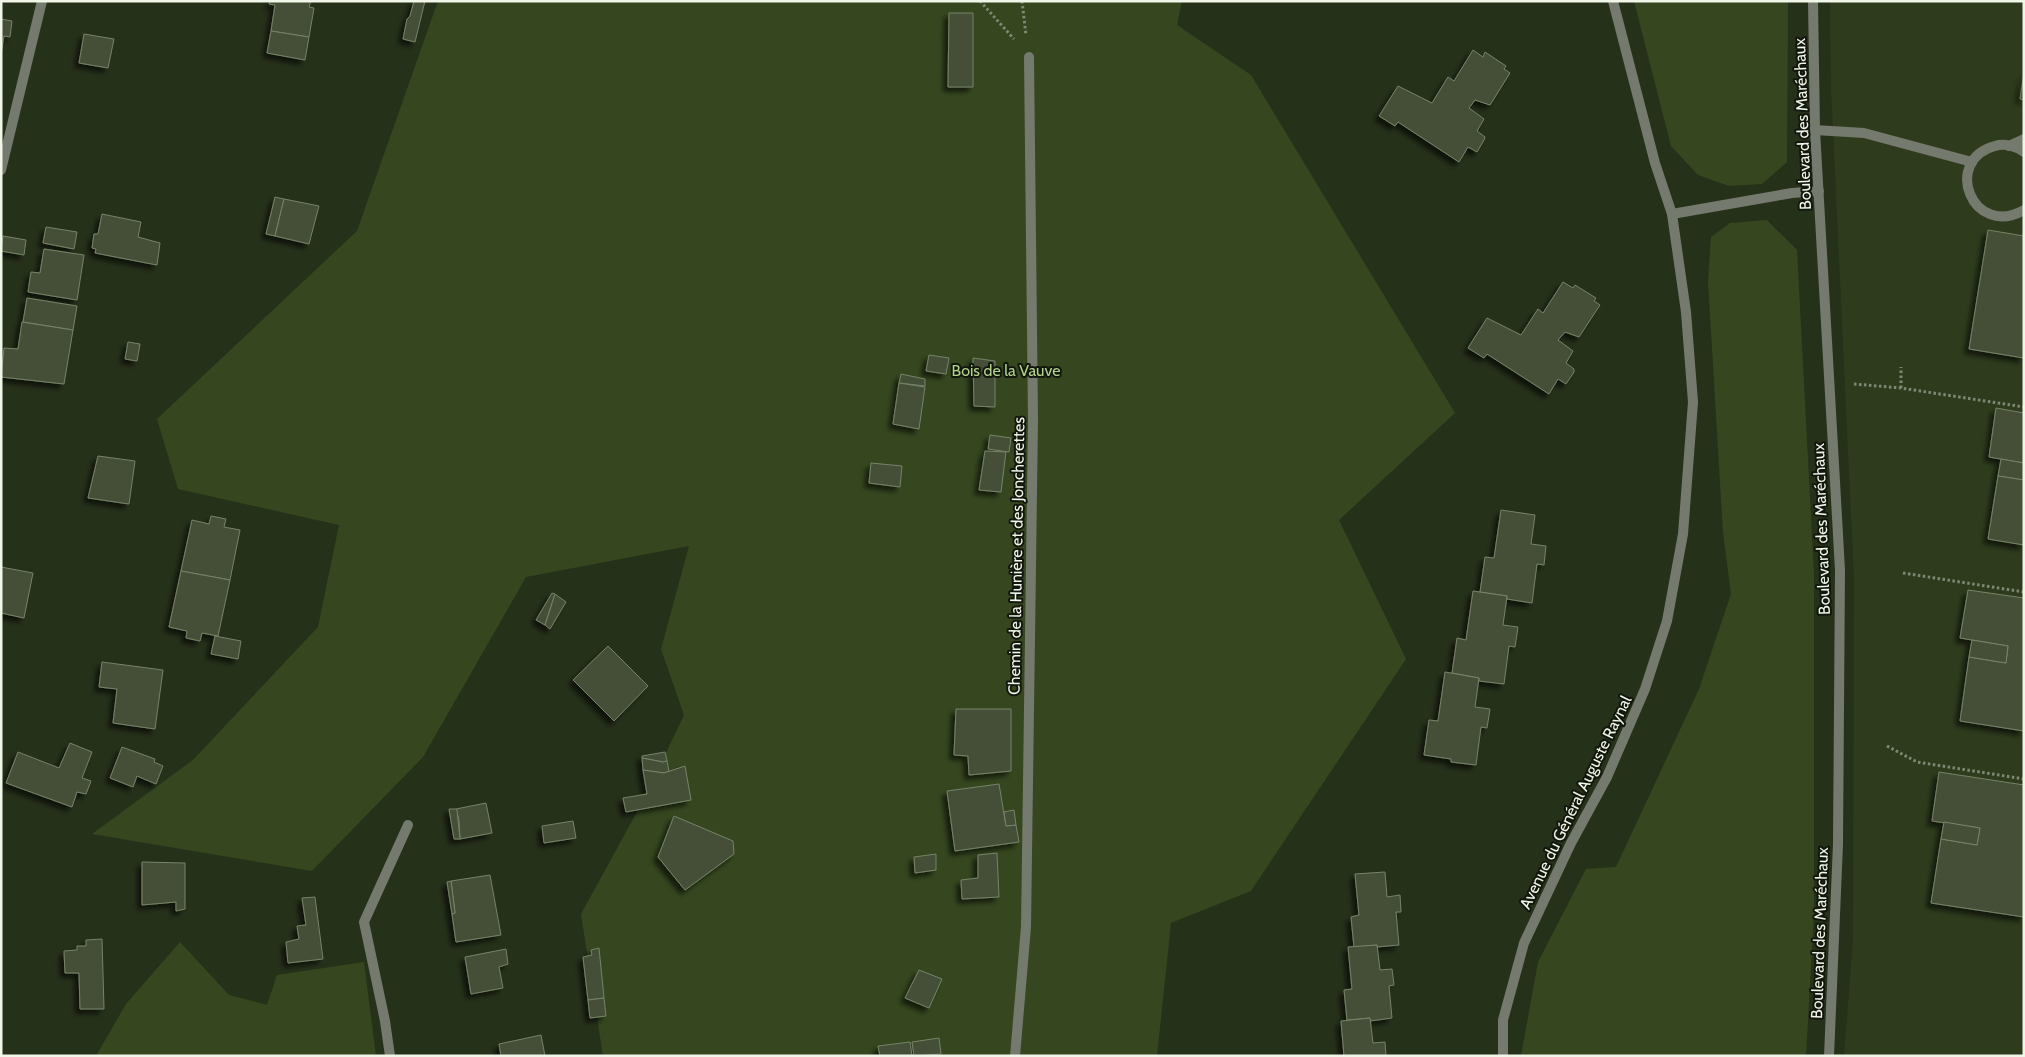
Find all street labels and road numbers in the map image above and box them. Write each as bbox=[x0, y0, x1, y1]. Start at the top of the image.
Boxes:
street label: Boulevard des Maréchaux bbox=[1790, 37, 1815, 210]
street label: Chemin de la Hunière et des Joncherettes bbox=[1005, 417, 1028, 695]
street label: Boulevard des Maréchaux bbox=[1809, 442, 1834, 615]
street label: Avenue du Général Auguste Raynal bbox=[1515, 692, 1636, 912]
street label: Boulevard des Maréchaux bbox=[1807, 846, 1832, 1019]

